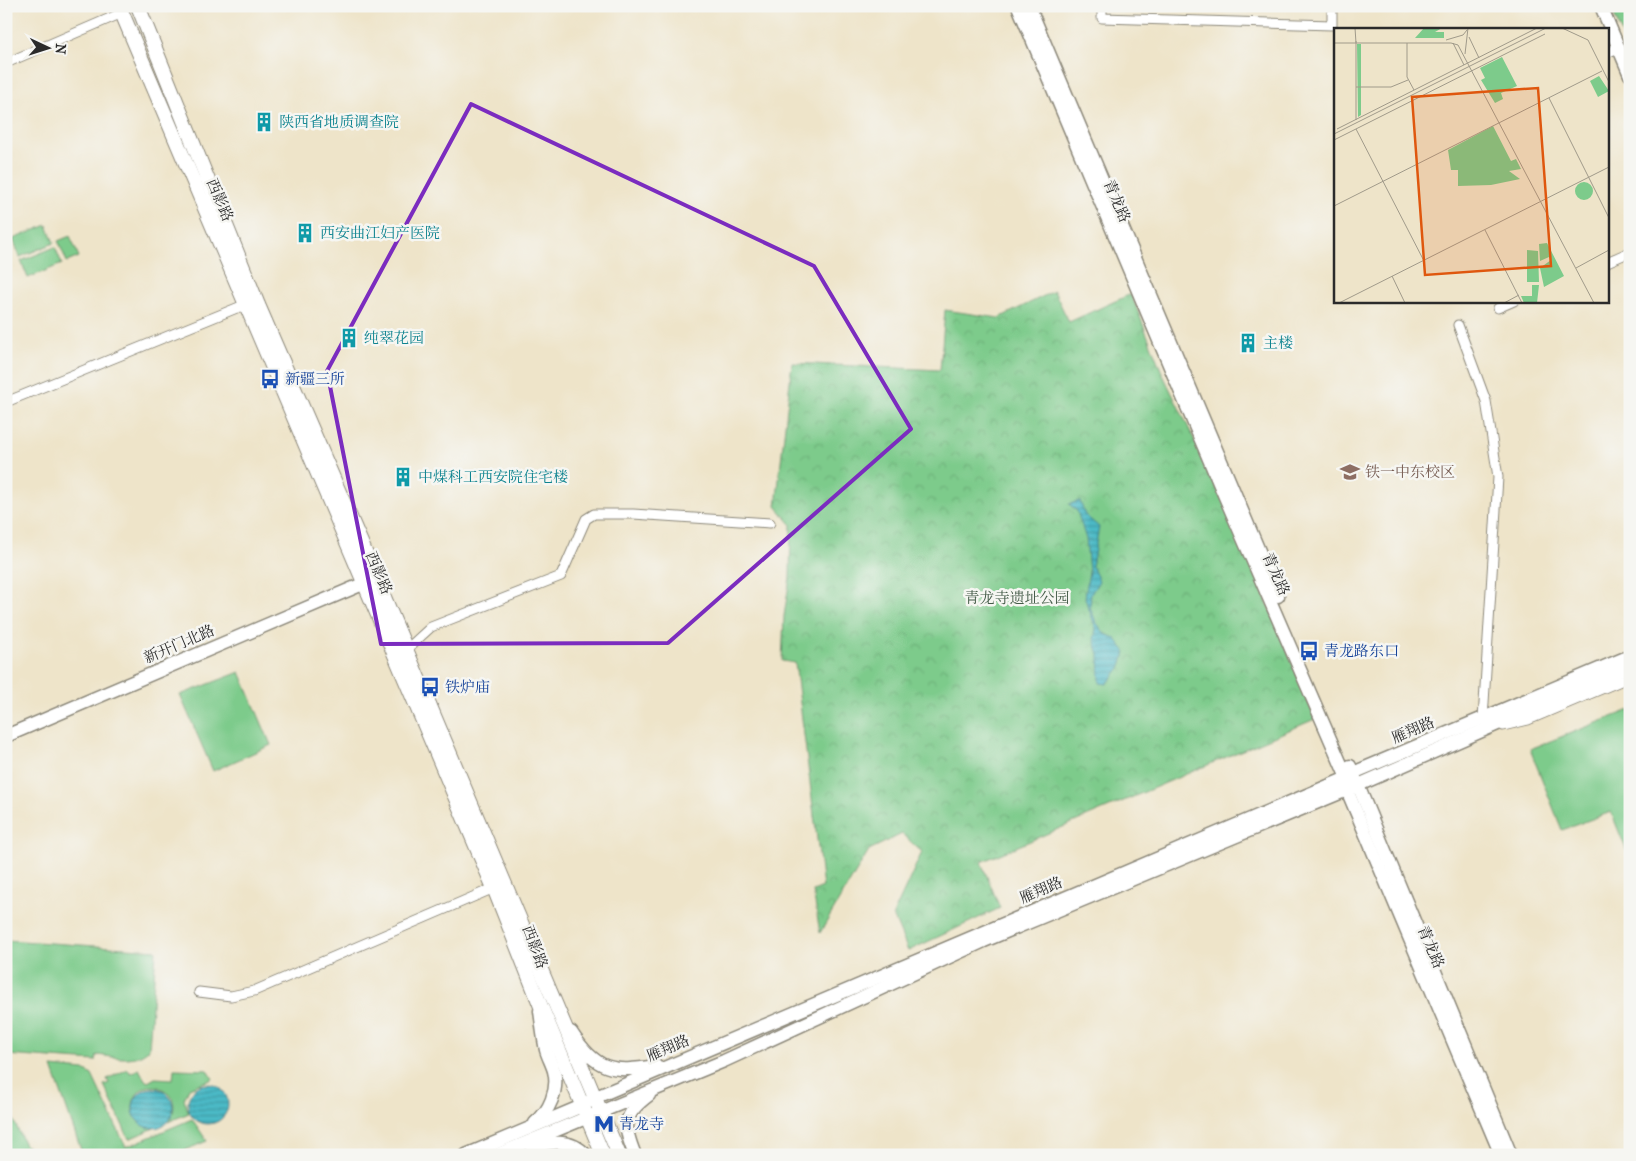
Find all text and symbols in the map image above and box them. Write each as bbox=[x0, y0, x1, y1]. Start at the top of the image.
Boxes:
north arrow bbox=[22, 22, 72, 72]
inset map bbox=[1334, 28, 1608, 302]
text: N bbox=[52, 43, 69, 55]
building icon: 陕西省地质调查院 bbox=[253, 111, 275, 133]
place label: 陕西省地质调查院 bbox=[279, 113, 399, 131]
street label: 西影路 bbox=[203, 176, 237, 224]
street label: 青龙路 bbox=[1100, 177, 1134, 225]
building icon: 西安曲江妇产医院 bbox=[294, 222, 316, 244]
place label: 西安曲江妇产医院 bbox=[320, 224, 440, 242]
building icon: 纯翠花园 bbox=[338, 327, 360, 349]
place label: 纯翠花园 bbox=[364, 329, 424, 347]
building icon: 主楼 bbox=[1237, 332, 1259, 354]
place label: 主楼 bbox=[1263, 334, 1293, 352]
bus stop icon: 新疆三所 bbox=[259, 368, 281, 390]
place label: 新疆三所 bbox=[285, 370, 345, 388]
school or university icon: 铁一中东校区 bbox=[1339, 461, 1361, 483]
place label: 铁一中东校区 bbox=[1365, 463, 1455, 481]
building icon: 中煤科工西安院住宅楼 bbox=[392, 466, 414, 488]
place label: 中煤科工西安院住宅楼 bbox=[418, 468, 568, 486]
street label: 西影路 bbox=[362, 549, 396, 597]
street label: 青龙路 bbox=[1259, 550, 1293, 598]
park label: 青龙寺遗址公园 bbox=[964, 589, 1070, 607]
street label: 新开门北路 bbox=[141, 621, 217, 667]
bus stop icon: 青龙路东口 bbox=[1298, 640, 1320, 662]
place label: 青龙路东口 bbox=[1324, 642, 1399, 660]
bus stop icon: 铁炉庙 bbox=[419, 676, 441, 698]
place label: 铁炉庙 bbox=[445, 678, 490, 696]
street label: 雁翔路 bbox=[1389, 713, 1437, 747]
street label: 雁翔路 bbox=[1017, 873, 1065, 907]
street label: 西影路 bbox=[519, 923, 551, 971]
street label: 青龙路 bbox=[1414, 923, 1448, 971]
street label: 雁翔路 bbox=[644, 1031, 692, 1065]
metro station icon: 青龙寺 bbox=[593, 1113, 615, 1135]
place label: 青龙寺 bbox=[619, 1115, 664, 1133]

